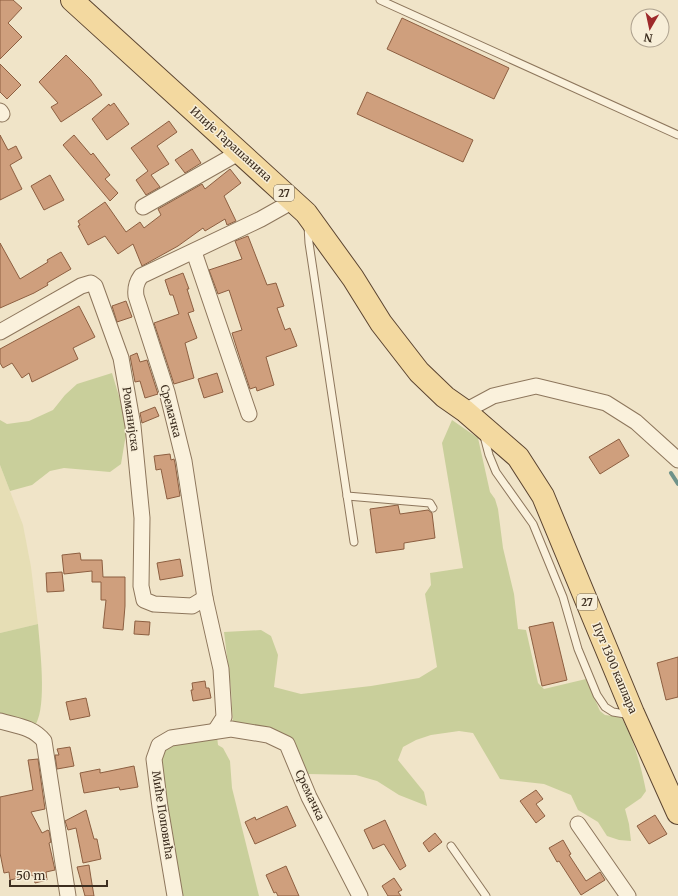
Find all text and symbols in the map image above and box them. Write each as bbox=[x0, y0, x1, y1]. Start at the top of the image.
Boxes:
north arrow bbox=[630, 8, 670, 48]
text: N bbox=[643, 30, 654, 45]
street label: Илије Гарашанина bbox=[187, 104, 275, 184]
road number: 27 bbox=[274, 185, 294, 201]
street label: Сремачка bbox=[157, 383, 185, 439]
street label: Романијска bbox=[120, 386, 142, 452]
road number: 27 bbox=[577, 594, 597, 610]
street label: Пут 1300 каплара bbox=[590, 620, 641, 716]
street label: Сремачка bbox=[292, 768, 328, 823]
street label: Миће Поповића bbox=[149, 770, 177, 860]
scale bar bbox=[10, 862, 107, 888]
text: 50 m bbox=[16, 868, 45, 883]

